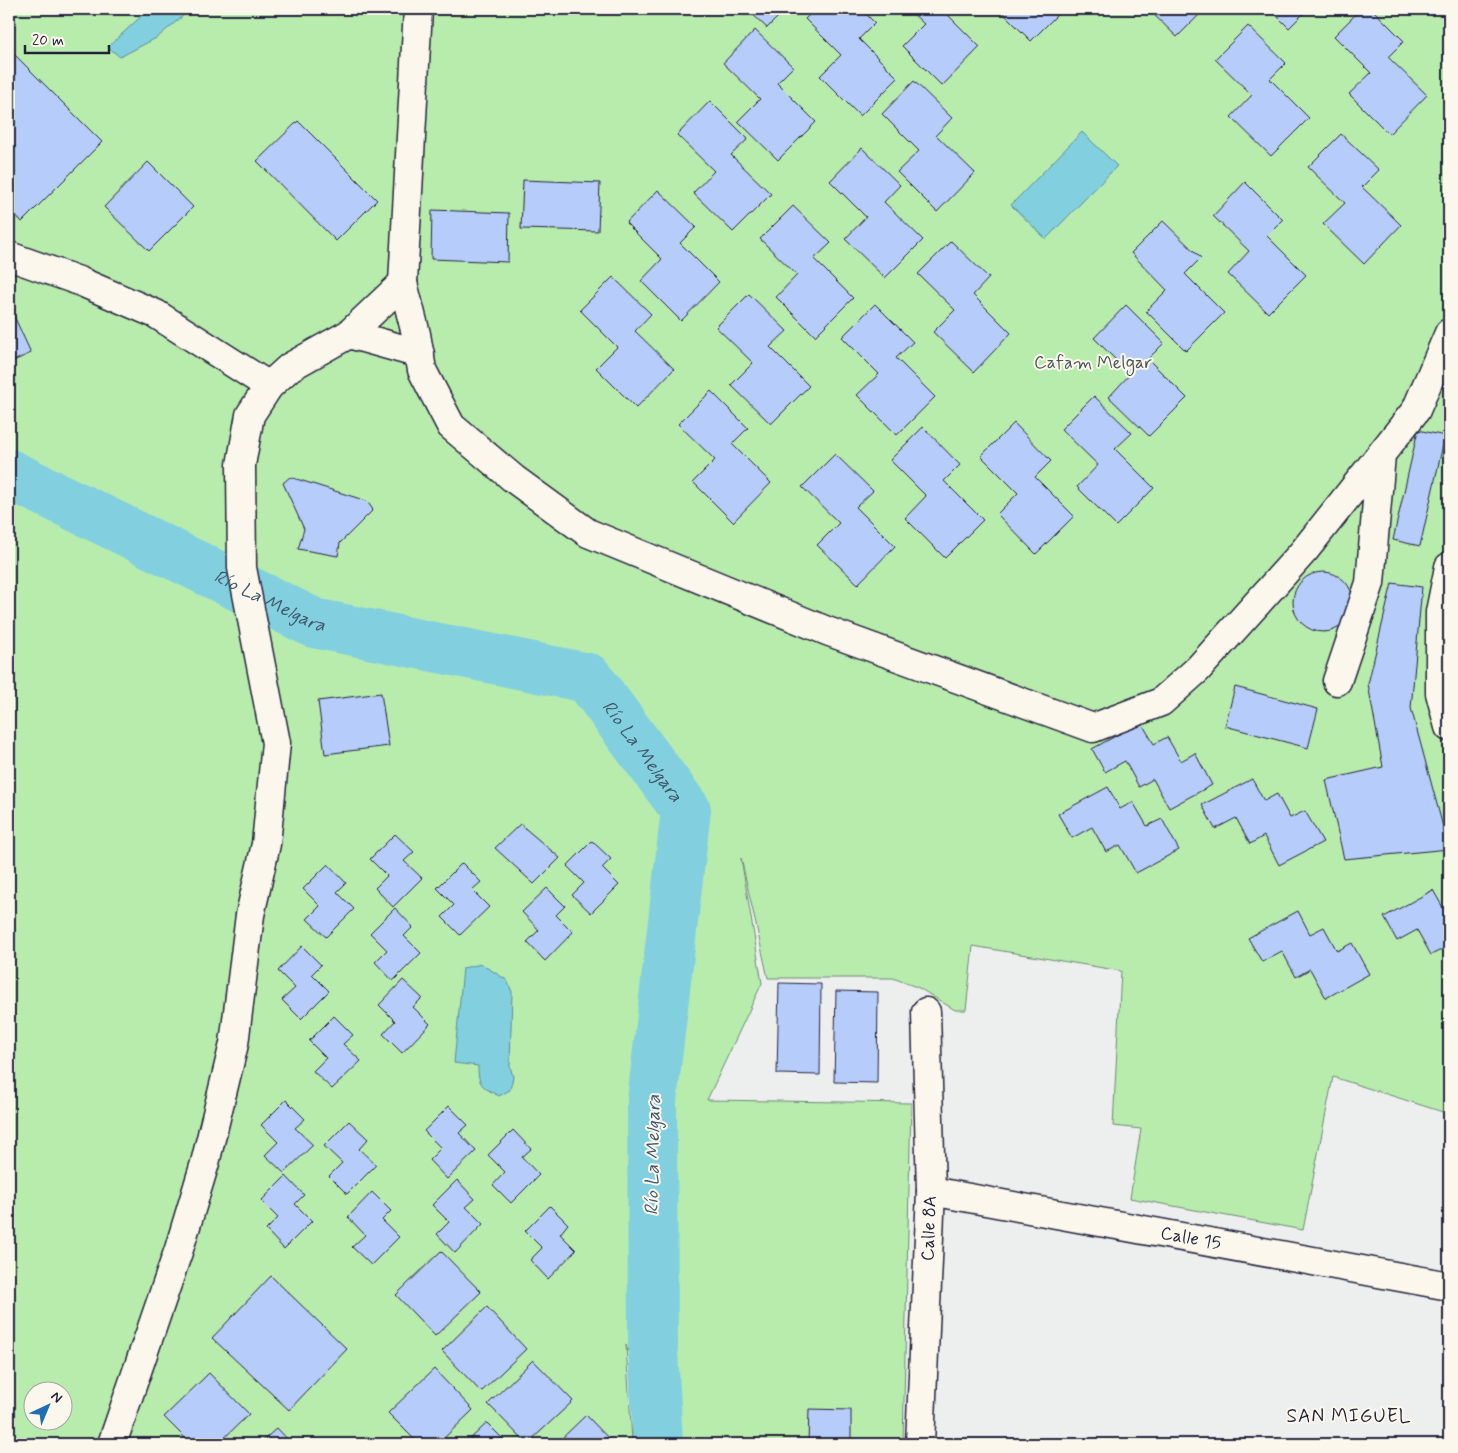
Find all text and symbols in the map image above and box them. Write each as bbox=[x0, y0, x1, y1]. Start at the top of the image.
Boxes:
scale bar bbox=[25, 22, 109, 54]
text: 20 m bbox=[32, 31, 64, 51]
park label: Cafam Melgar bbox=[1034, 351, 1152, 376]
water label: Río La Melgara bbox=[210, 564, 328, 638]
water label: Río La Melgara bbox=[596, 695, 689, 808]
water label: Río La Melgara bbox=[639, 1094, 667, 1216]
street label: Calle 8A bbox=[916, 1195, 943, 1261]
street label: Calle 15 bbox=[1158, 1221, 1223, 1256]
north arrow bbox=[22, 1380, 72, 1430]
text: N bbox=[47, 1388, 66, 1407]
district label: SAN MIGUEL bbox=[1286, 1404, 1412, 1429]

